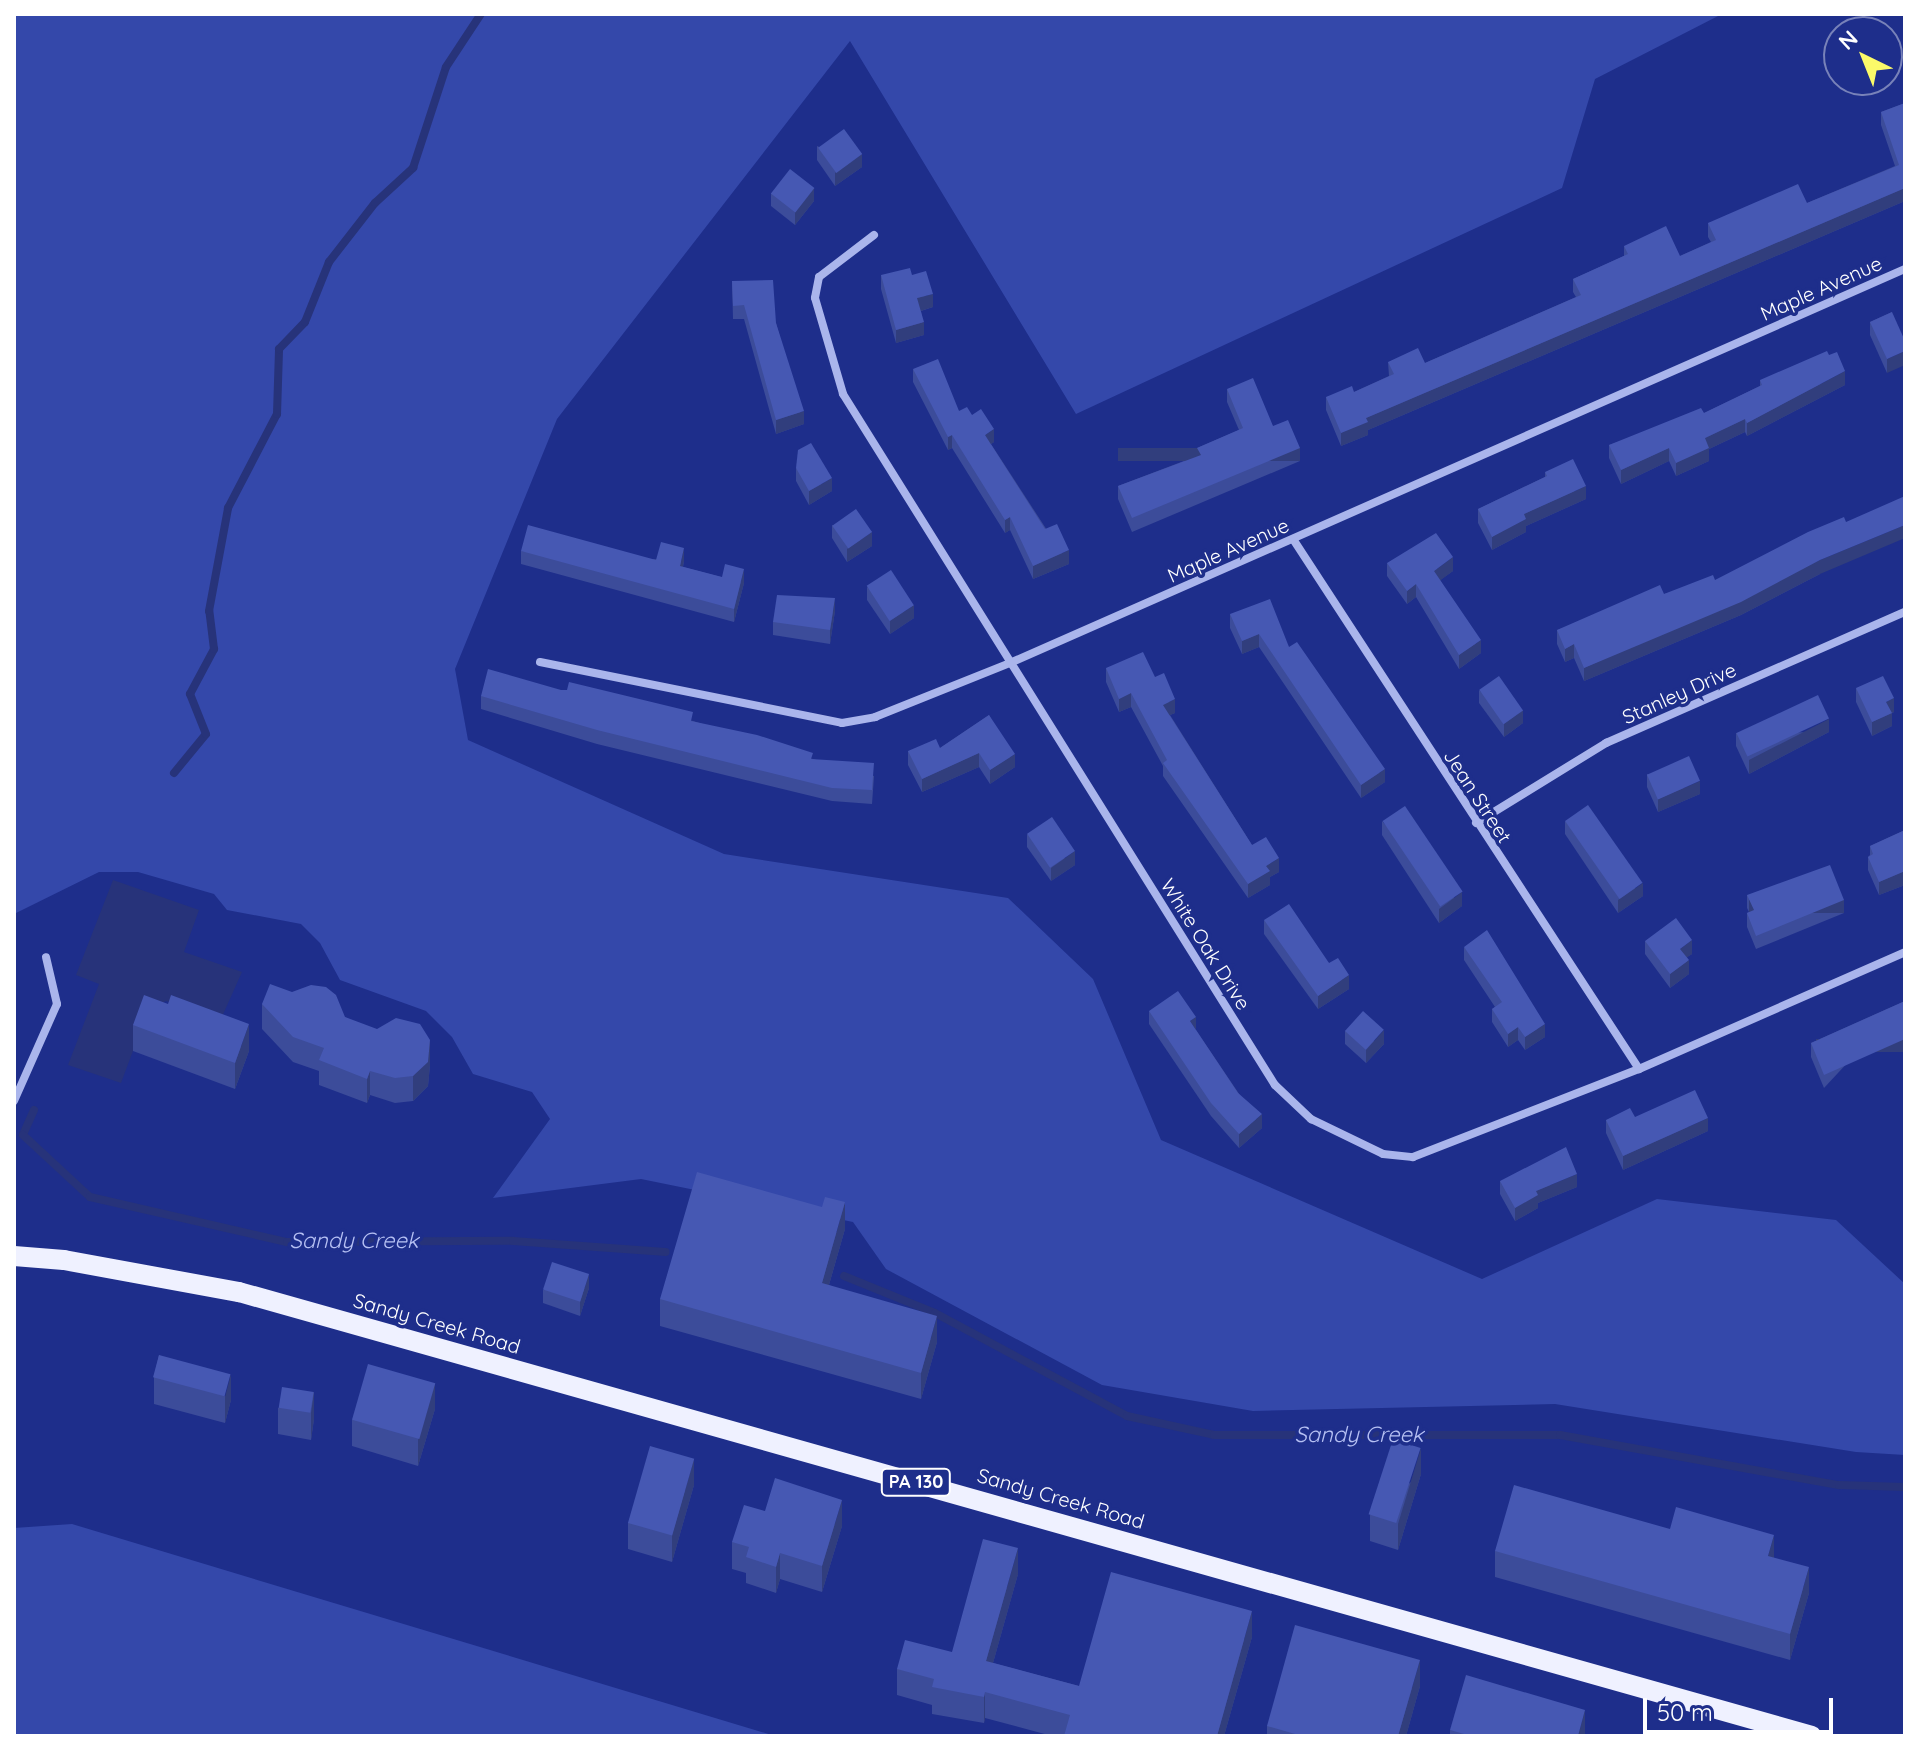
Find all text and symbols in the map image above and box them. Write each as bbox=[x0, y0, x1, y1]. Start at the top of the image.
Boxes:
north arrow bbox=[1823, 16, 1903, 96]
text: N bbox=[1833, 24, 1863, 56]
street label: Maple Avenue bbox=[1757, 251, 1885, 325]
street label: Maple Avenue bbox=[1164, 513, 1292, 587]
street label: Stanley Drive bbox=[1618, 657, 1740, 729]
street label: Jean Street bbox=[1439, 745, 1517, 847]
street label: White Oak Drive bbox=[1156, 874, 1256, 1014]
water label: Sandy Creek bbox=[289, 1228, 419, 1254]
street label: Sandy Creek Road bbox=[351, 1288, 523, 1358]
water label: Sandy Creek bbox=[1294, 1422, 1424, 1448]
street label: Sandy Creek Road bbox=[975, 1463, 1147, 1533]
road number: PA 130 bbox=[880, 1468, 952, 1496]
scale bar bbox=[1647, 1682, 1837, 1732]
text: 50 m bbox=[1657, 1697, 1713, 1727]

